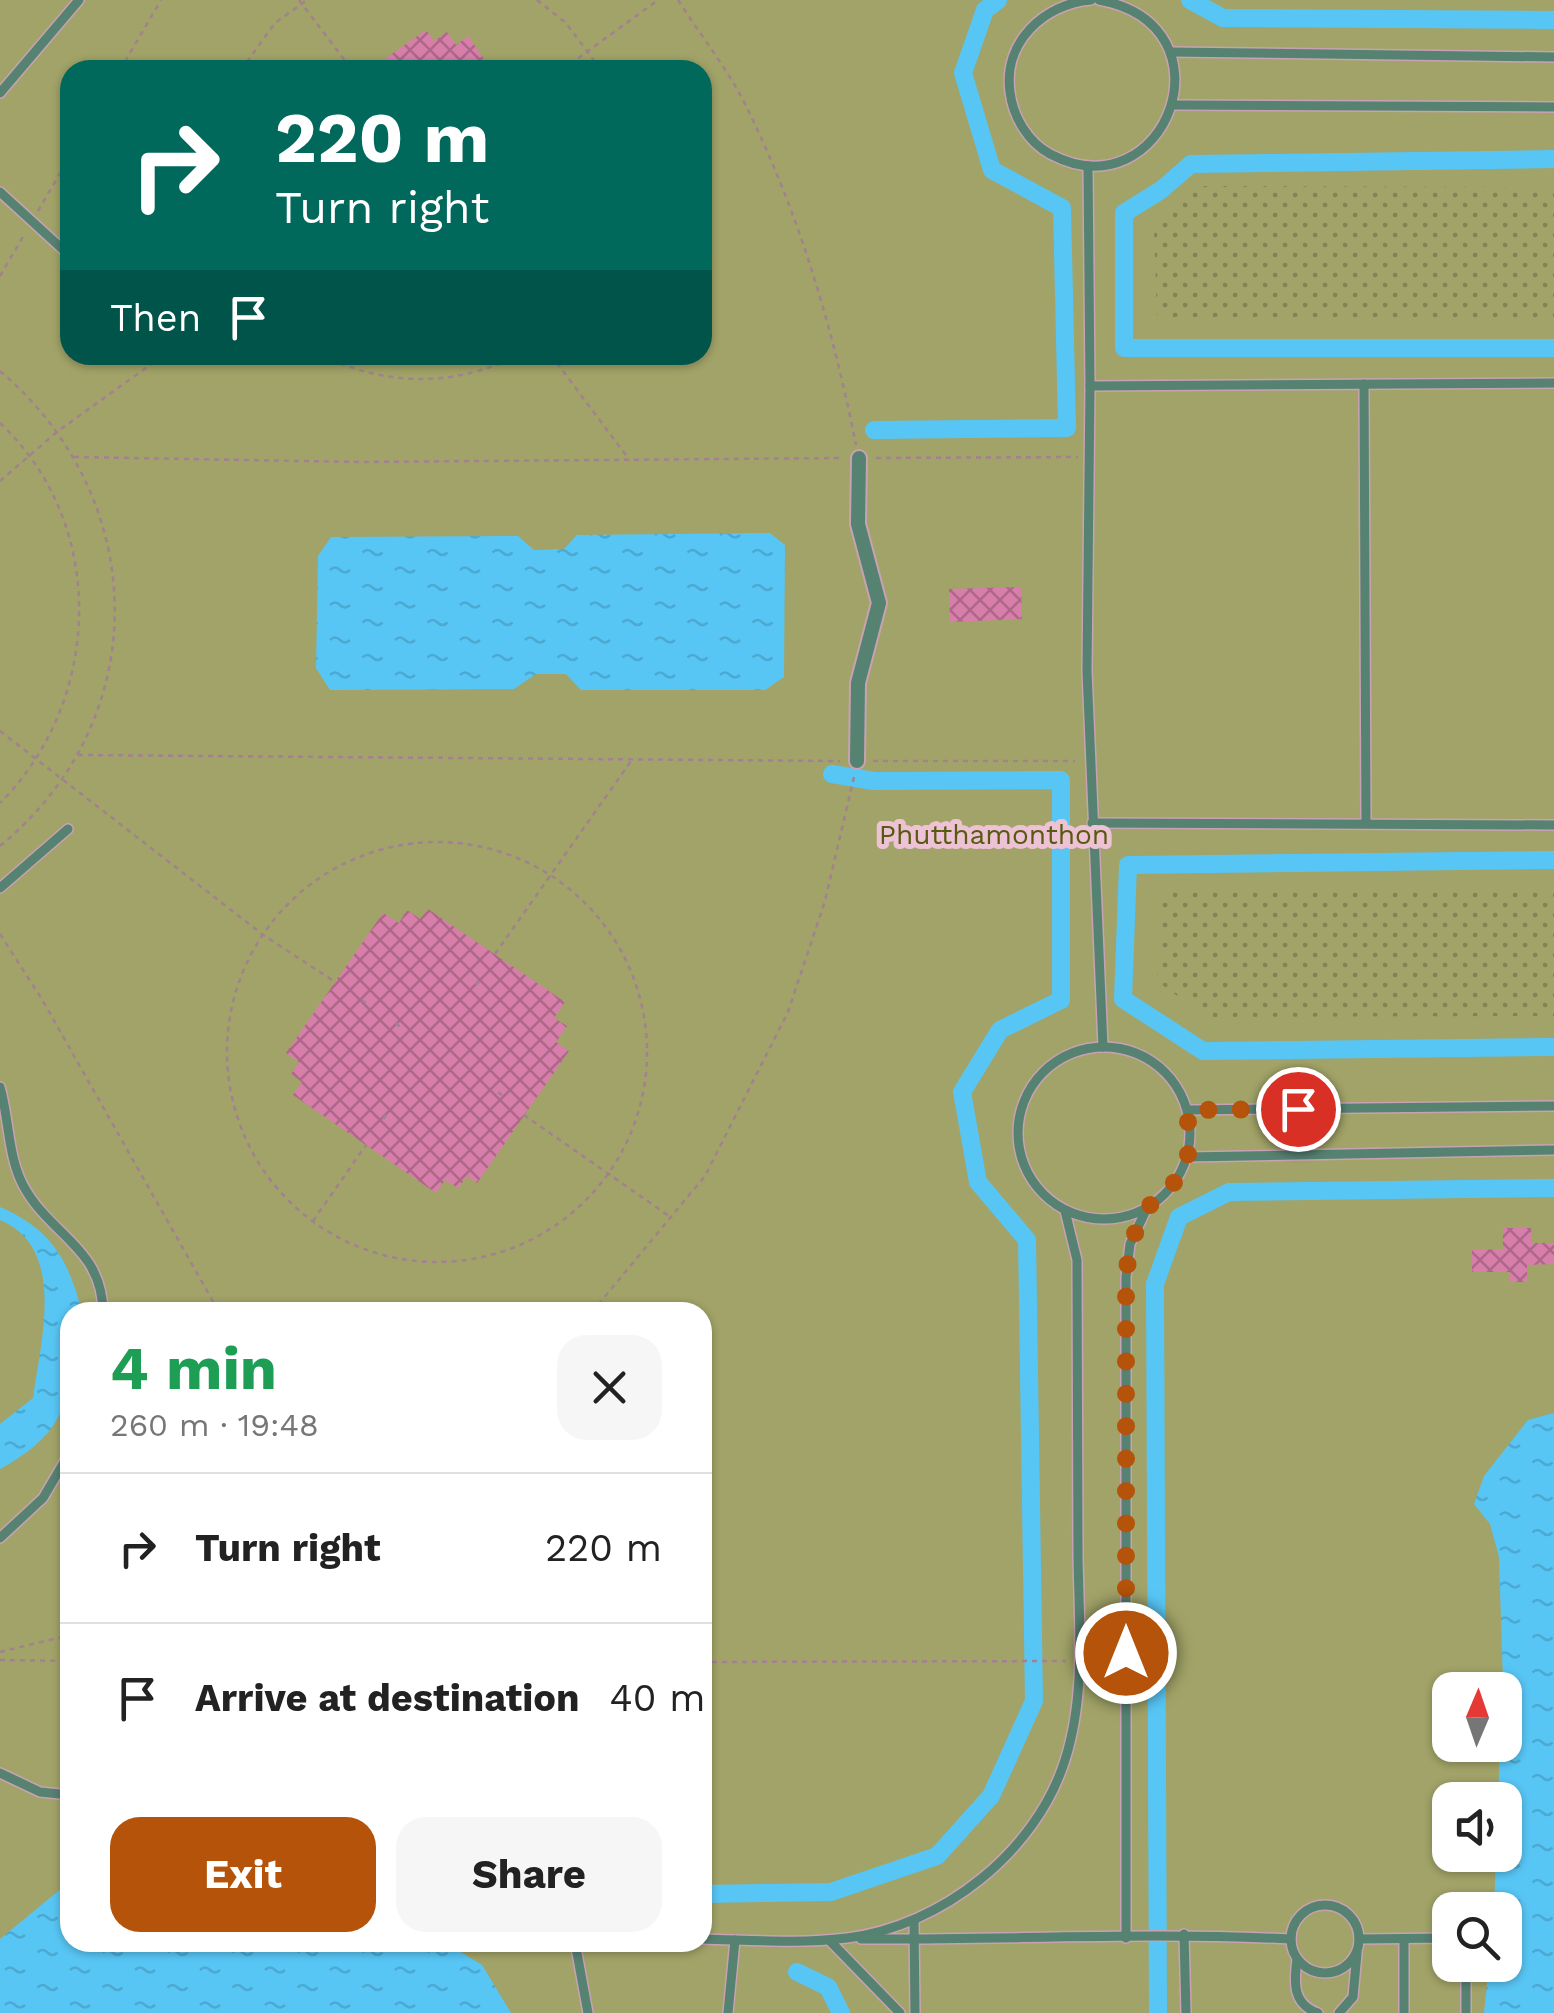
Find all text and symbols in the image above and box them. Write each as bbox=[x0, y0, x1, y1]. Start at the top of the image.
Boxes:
text: 220 m bbox=[275, 97, 489, 179]
icon: right bbox=[110, 100, 240, 230]
text: Turn right bbox=[275, 181, 489, 234]
icon: arrive bbox=[221, 290, 276, 345]
text: Then bbox=[110, 296, 201, 340]
park label: Phutthamonthon bbox=[879, 818, 1109, 851]
pin bbox=[1256, 1067, 1341, 1152]
icon: arrive bbox=[1271, 1082, 1326, 1137]
text: 4 min bbox=[110, 1333, 277, 1404]
button: close bbox=[557, 1335, 662, 1440]
text: 260 m · 19:48 bbox=[110, 1406, 319, 1444]
icon: right bbox=[110, 1521, 165, 1576]
text: Turn right bbox=[195, 1526, 381, 1570]
text: 220 m bbox=[545, 1526, 662, 1570]
position arrow bbox=[1074, 1601, 1178, 1705]
icon: arrive bbox=[110, 1671, 165, 1726]
north arrow bbox=[1432, 1672, 1522, 1762]
map controls bbox=[1432, 1672, 1522, 1982]
text: Arrive at destination bbox=[195, 1676, 580, 1720]
text: 40 m bbox=[610, 1676, 706, 1720]
button: sound bbox=[1432, 1782, 1522, 1872]
button: Exit bbox=[110, 1817, 376, 1932]
button: Share bbox=[396, 1817, 662, 1932]
button: search bbox=[1432, 1892, 1522, 1982]

